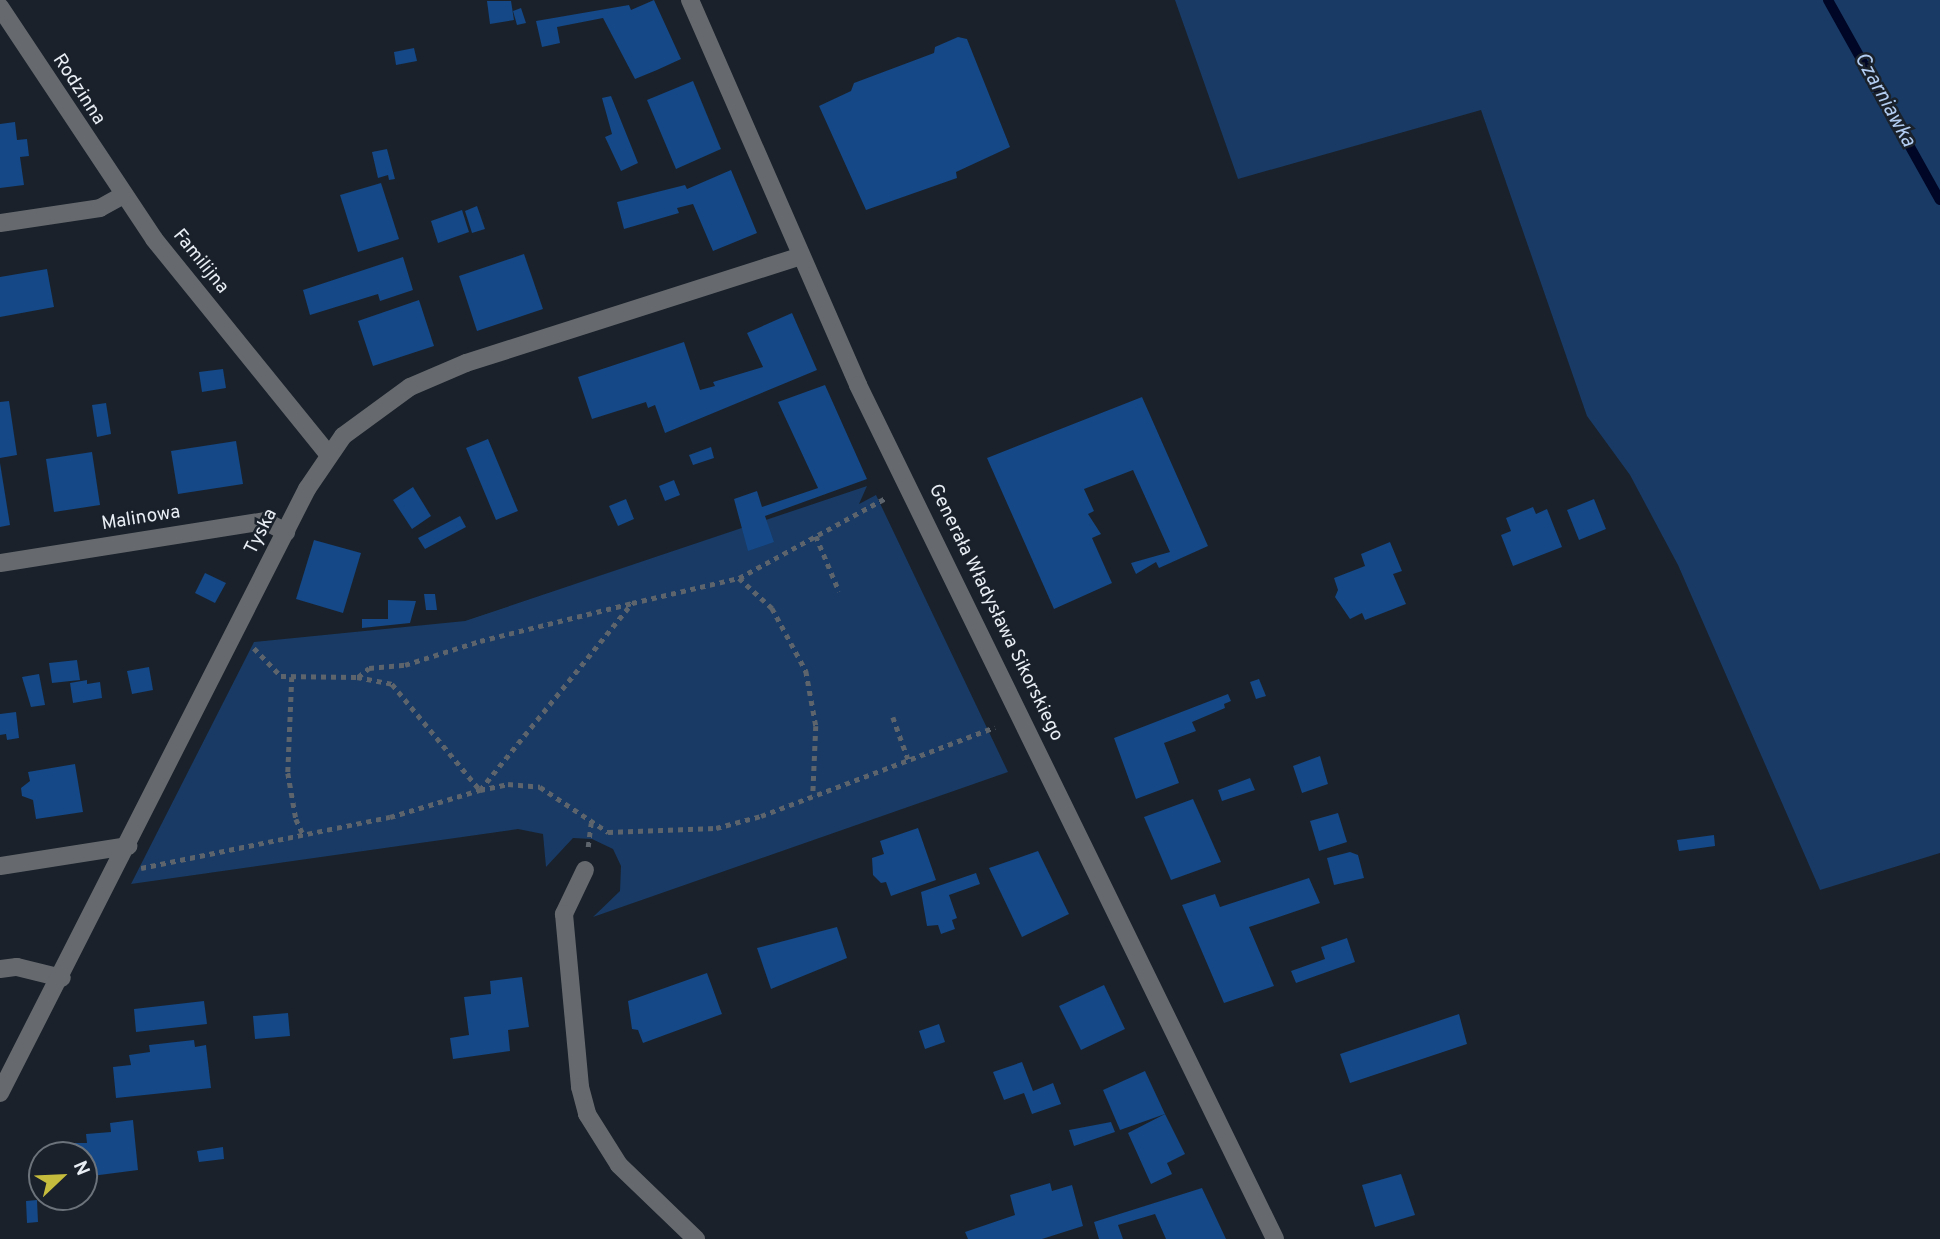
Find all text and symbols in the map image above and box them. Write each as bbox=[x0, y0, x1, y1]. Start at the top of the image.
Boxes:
water label: Czarniawka bbox=[1848, 48, 1920, 152]
street label: Rodzinna bbox=[47, 50, 109, 130]
street label: Familijna bbox=[167, 225, 233, 299]
street label: Generała Władysława Sikorskiego bbox=[923, 481, 1067, 745]
street label: Malinowa bbox=[100, 502, 182, 536]
street label: Tyska bbox=[241, 505, 283, 559]
north arrow bbox=[28, 1141, 98, 1211]
text: N bbox=[67, 1158, 94, 1180]

